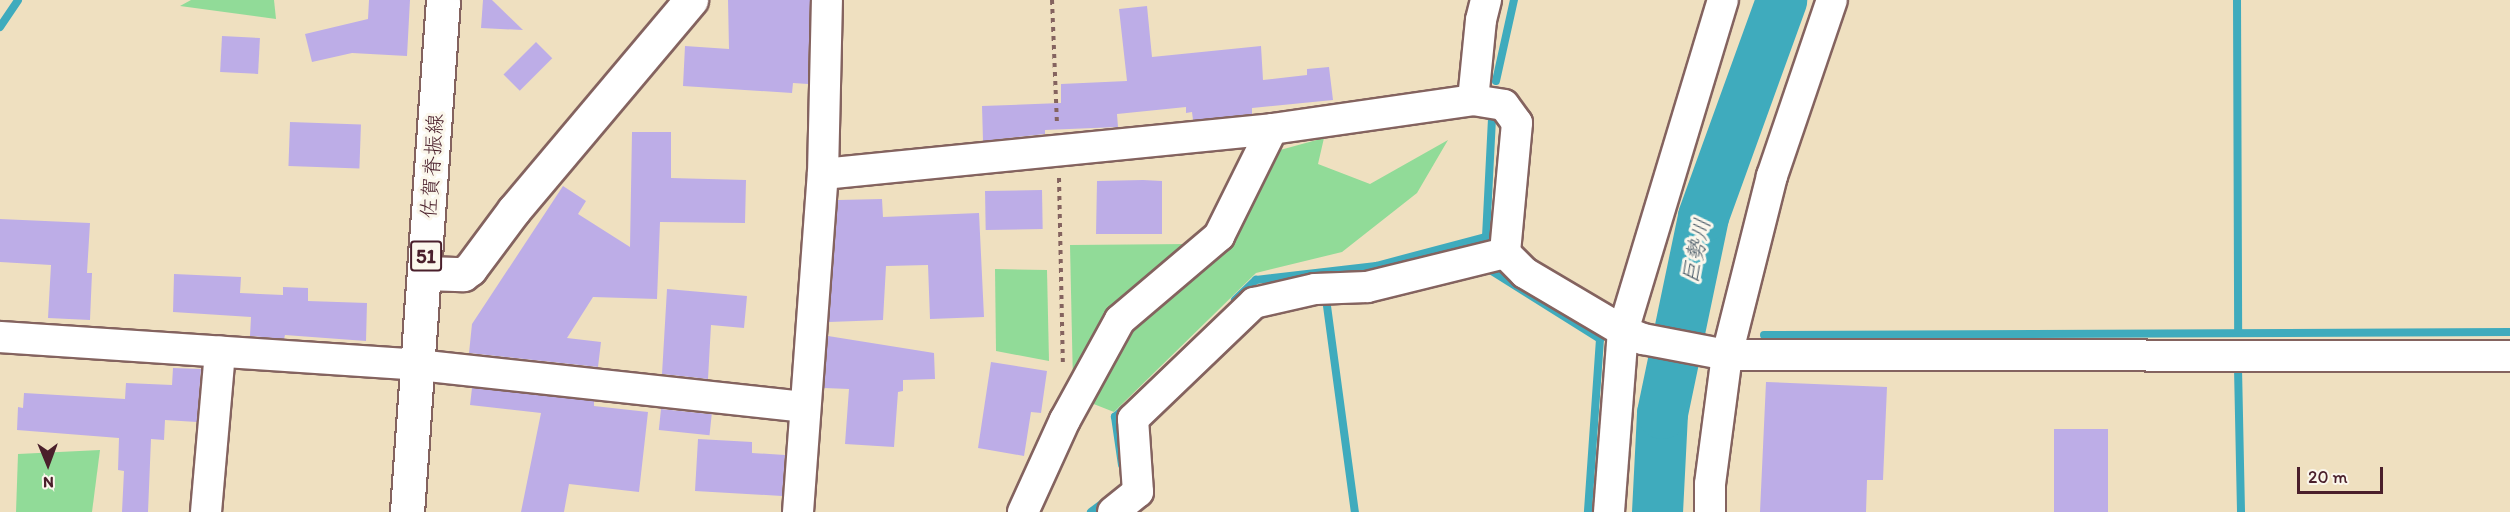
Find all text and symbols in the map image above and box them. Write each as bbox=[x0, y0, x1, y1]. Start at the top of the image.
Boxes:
street label: 佐賀脊振線 bbox=[416, 113, 448, 219]
water label: 巨勢川 bbox=[1676, 216, 1716, 286]
road number: 51 bbox=[410, 239, 442, 273]
north arrow bbox=[18, 434, 78, 494]
scale bar bbox=[2300, 455, 2386, 493]
text: 20 m bbox=[2308, 466, 2348, 488]
text: N bbox=[43, 473, 54, 492]

